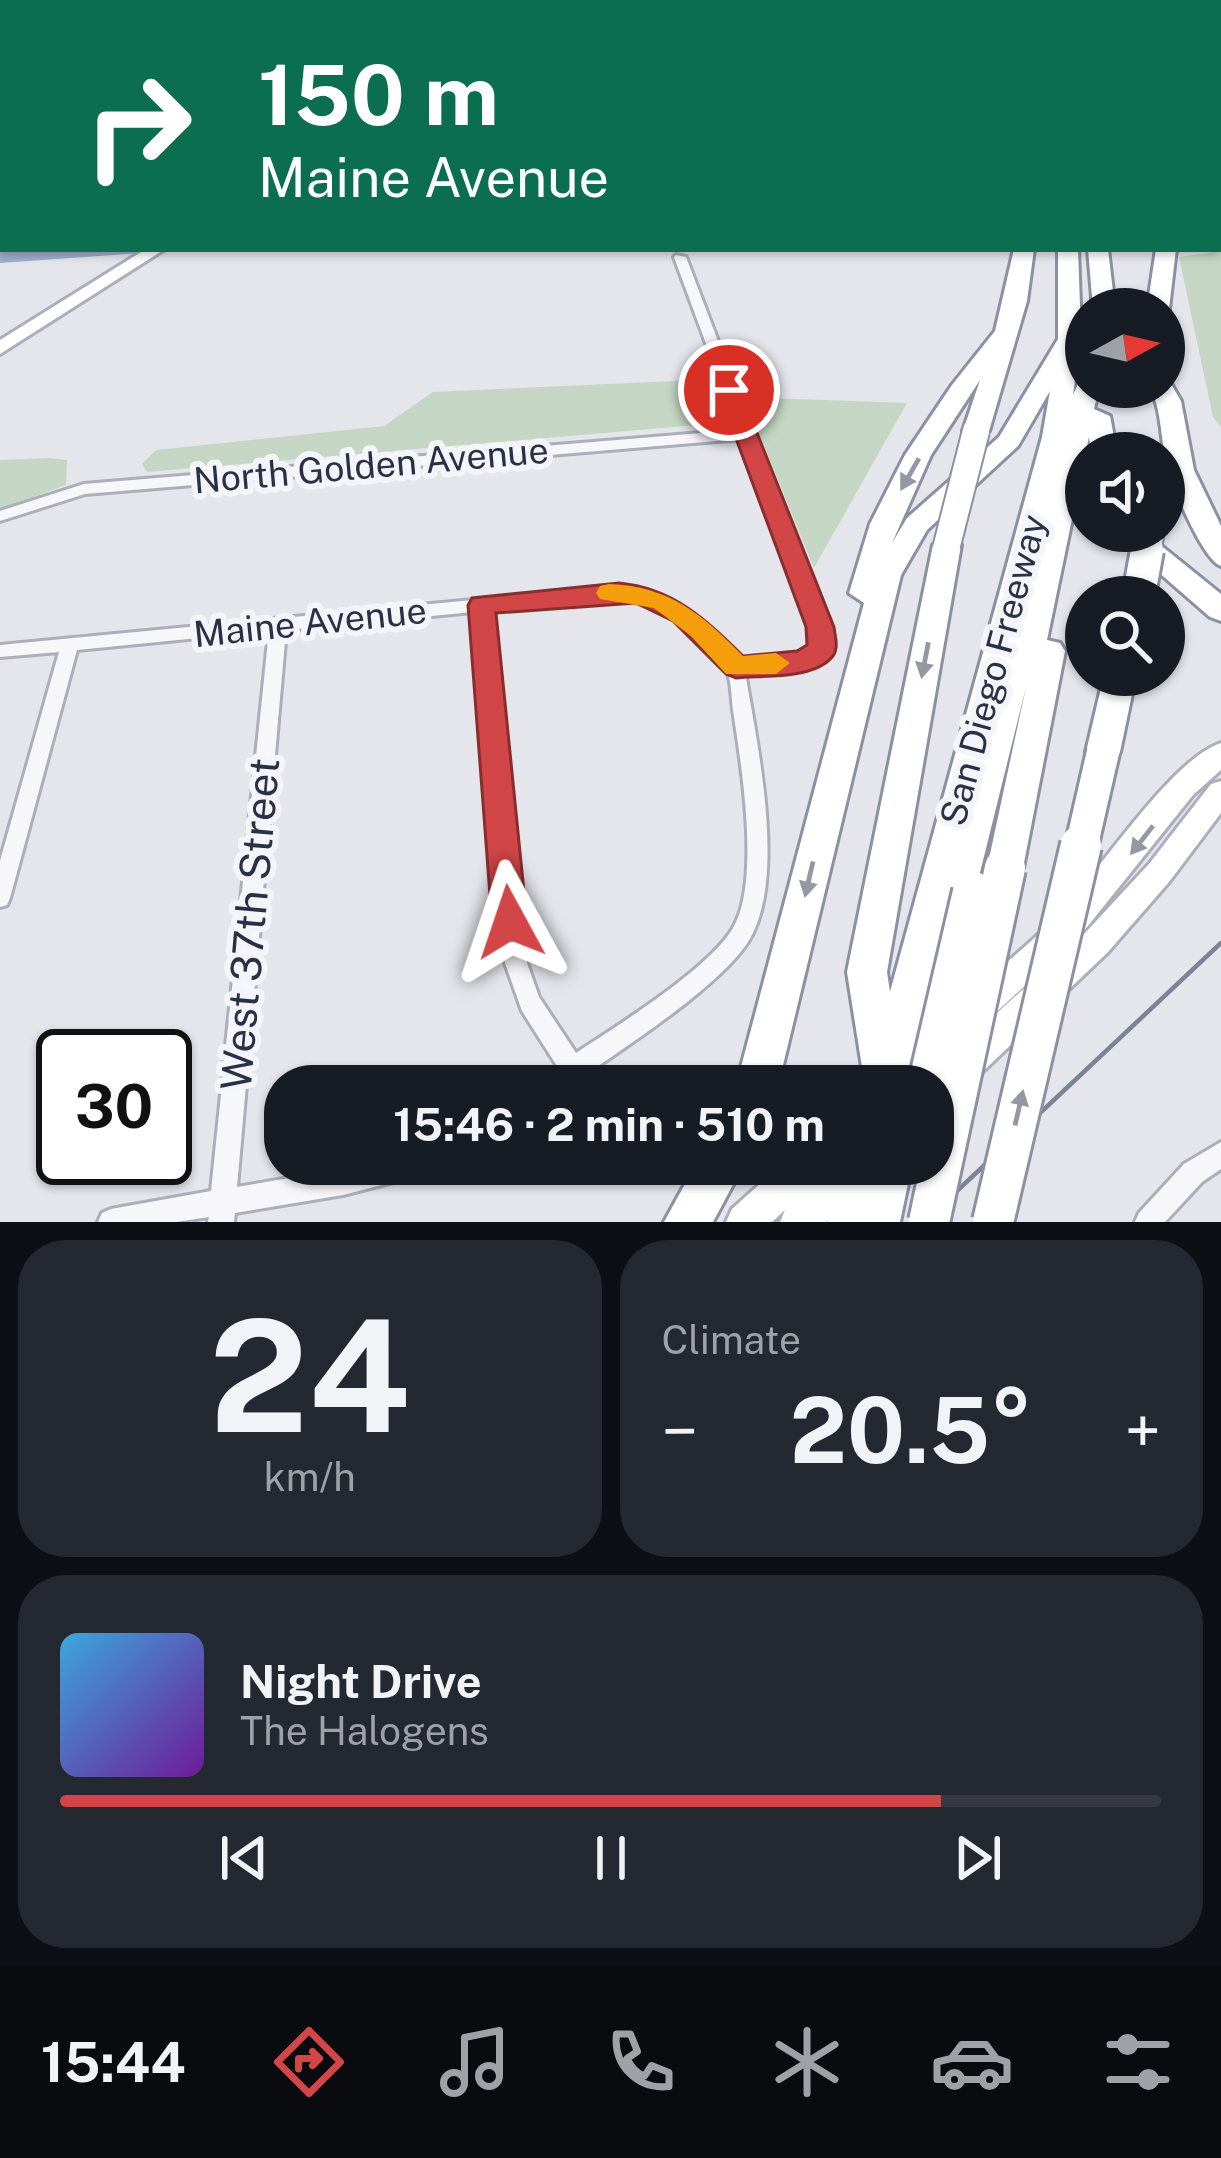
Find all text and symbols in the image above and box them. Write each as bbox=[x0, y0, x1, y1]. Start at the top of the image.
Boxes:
text: 150 m bbox=[258, 45, 499, 144]
icon: right bbox=[60, 48, 216, 204]
text: Maine Avenue bbox=[258, 146, 609, 209]
north arrow bbox=[1065, 288, 1185, 408]
map controls bbox=[1065, 288, 1185, 696]
pin bbox=[678, 339, 780, 441]
icon: arrive bbox=[696, 357, 762, 423]
street label: North Golden Avenue bbox=[192, 429, 550, 501]
button: sound bbox=[1065, 432, 1185, 552]
one-way arrow bbox=[901, 458, 922, 491]
street label: San Diego Freeway bbox=[931, 510, 1055, 830]
button: search bbox=[1065, 576, 1185, 696]
street label: Maine Avenue bbox=[191, 589, 429, 655]
one-way arrow bbox=[915, 642, 934, 680]
street label: West 37th Street bbox=[211, 756, 288, 1092]
one-way arrow bbox=[1130, 824, 1155, 855]
position arrow bbox=[447, 859, 573, 985]
one-way arrow bbox=[798, 861, 817, 899]
speed limit sign: 30 bbox=[36, 1029, 192, 1185]
one-way arrow bbox=[1011, 1089, 1030, 1127]
text: 15:46 · 2 min · 510 m bbox=[393, 1098, 825, 1151]
text: 24 bbox=[209, 1284, 410, 1467]
text: Climate bbox=[662, 1317, 801, 1363]
text: 20.5° bbox=[790, 1377, 1033, 1483]
text: − bbox=[662, 1392, 698, 1470]
text: + bbox=[1124, 1392, 1161, 1470]
text: km/h bbox=[264, 1454, 356, 1500]
text: Night Drive bbox=[240, 1655, 482, 1708]
text: The Halogens bbox=[240, 1708, 489, 1754]
icon: previous bbox=[211, 1825, 277, 1891]
icon: pause bbox=[578, 1825, 644, 1891]
icon: next bbox=[945, 1825, 1011, 1891]
icon: directions bbox=[267, 2020, 351, 2104]
icon: music bbox=[433, 2020, 517, 2104]
icon: phone bbox=[599, 2020, 683, 2104]
icon: climate bbox=[765, 2020, 849, 2104]
icon: car bbox=[930, 2020, 1014, 2104]
icon: filters bbox=[1096, 2020, 1180, 2104]
text: 15:44 bbox=[41, 2031, 186, 2094]

